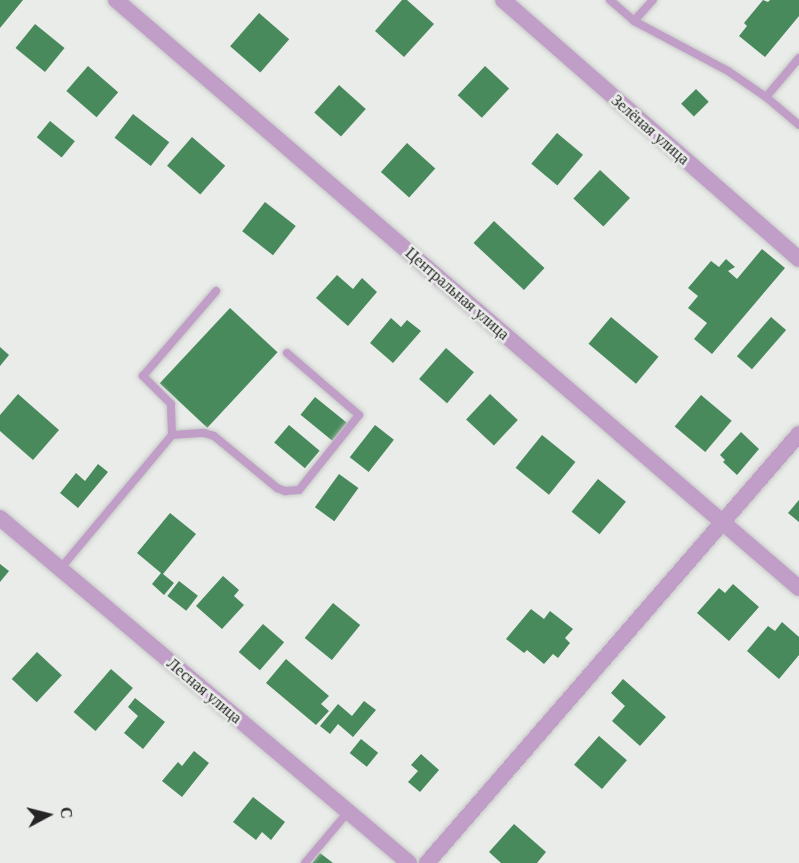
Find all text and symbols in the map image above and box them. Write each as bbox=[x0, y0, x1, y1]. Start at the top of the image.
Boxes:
street label: Зелёная улица bbox=[607, 91, 693, 169]
street label: Центральная улица bbox=[401, 244, 513, 344]
street label: Лесная улица bbox=[163, 654, 245, 728]
north arrow bbox=[18, 785, 78, 845]
text: С bbox=[57, 806, 76, 820]

